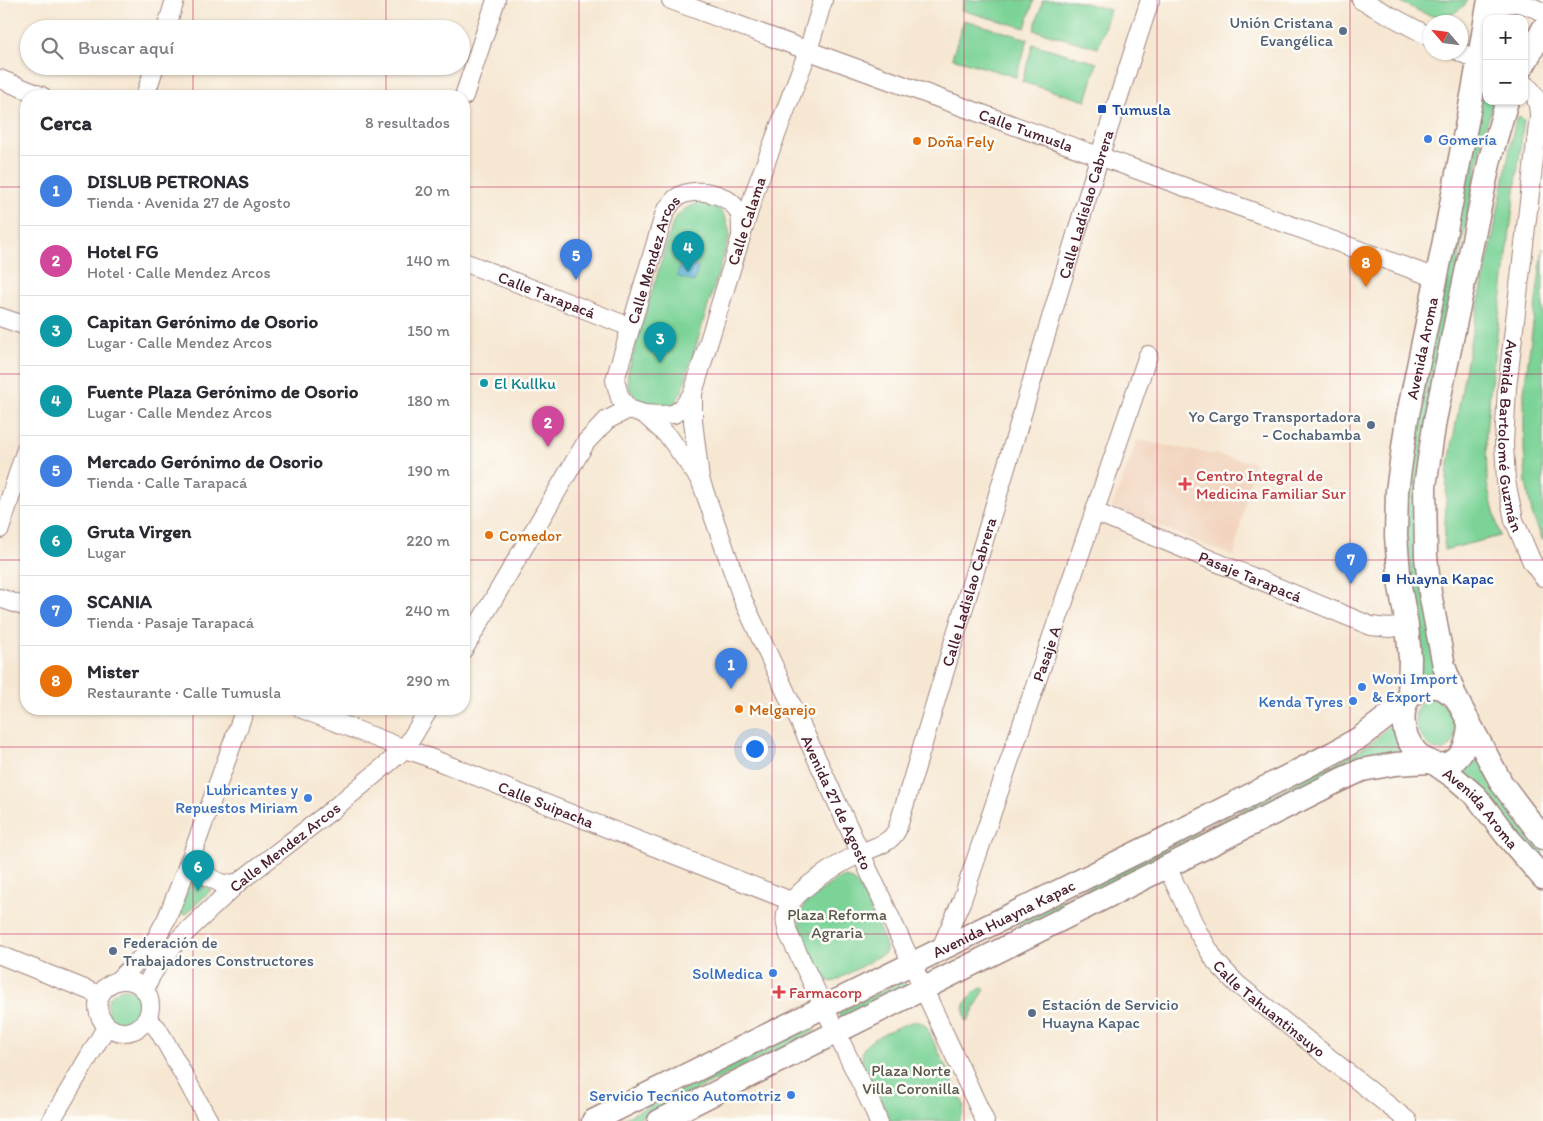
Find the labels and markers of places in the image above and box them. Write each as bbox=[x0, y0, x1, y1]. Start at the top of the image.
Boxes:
place label: Unión Cristana Evangélica bbox=[1229, 13, 1334, 50]
marker: Unión Cristana Evangélica bbox=[1337, 25, 1349, 37]
place label: Tumusla bbox=[1112, 100, 1172, 119]
marker: Tumusla bbox=[1096, 103, 1108, 115]
place label: Gomería bbox=[1438, 130, 1497, 149]
place label: Doña Fely bbox=[927, 132, 995, 151]
marker: Gomería bbox=[1422, 133, 1434, 145]
marker: Doña Fely bbox=[911, 135, 923, 147]
pin: 4 bbox=[672, 231, 704, 272]
pin: 5 bbox=[560, 239, 592, 280]
pin: 8 bbox=[1350, 246, 1382, 287]
pin: 3 bbox=[644, 322, 676, 363]
place label: El Kullku bbox=[494, 374, 556, 393]
marker: El Kullku bbox=[478, 377, 490, 389]
pin: 2 bbox=[532, 406, 564, 447]
place label: Yo Cargo Transportadora - Cochabamba bbox=[1189, 407, 1362, 444]
marker: Yo Cargo Transportadora - Cochabamba bbox=[1365, 419, 1377, 431]
place label: Centro Integral de Medicina Familiar Sur bbox=[1196, 466, 1346, 503]
marker: Centro Integral de Medicina Familiar Sur bbox=[1178, 477, 1192, 491]
place label: Comedor bbox=[499, 526, 562, 545]
marker: Comedor bbox=[483, 529, 495, 541]
pin: 7 bbox=[1335, 543, 1367, 584]
place label: Huayna Kapac bbox=[1396, 569, 1494, 588]
marker: Huayna Kapac bbox=[1380, 572, 1392, 584]
pin: 1 bbox=[715, 648, 747, 689]
place label: Woni Import & Export bbox=[1372, 669, 1458, 706]
marker: Woni Import & Export bbox=[1356, 681, 1368, 693]
place label: Kenda Tyres bbox=[1258, 692, 1343, 711]
marker: Kenda Tyres bbox=[1347, 695, 1359, 707]
place label: Melgarejo bbox=[749, 700, 816, 719]
marker: Melgarejo bbox=[733, 703, 745, 715]
place label: Lubricantes y Repuestos Miriam bbox=[175, 780, 299, 817]
marker: Lubricantes y Repuestos Miriam bbox=[302, 792, 314, 804]
pin: 6 bbox=[182, 850, 214, 891]
place label: Federación de Trabajadores Constructores bbox=[123, 933, 314, 970]
marker: Federación de Trabajadores Constructores bbox=[107, 945, 119, 957]
place label: SolMedica bbox=[692, 964, 764, 983]
marker: SolMedica bbox=[767, 967, 779, 979]
place label: Farmacorp bbox=[789, 983, 862, 1002]
marker: Farmacorp bbox=[773, 986, 785, 998]
place label: Estación de Servicio Huayna Kapac bbox=[1042, 995, 1179, 1032]
marker: Estación de Servicio Huayna Kapac bbox=[1026, 1007, 1038, 1019]
place label: Servicio Tecnico Automotriz bbox=[589, 1086, 782, 1105]
marker: Servicio Tecnico Automotriz bbox=[785, 1089, 797, 1101]

